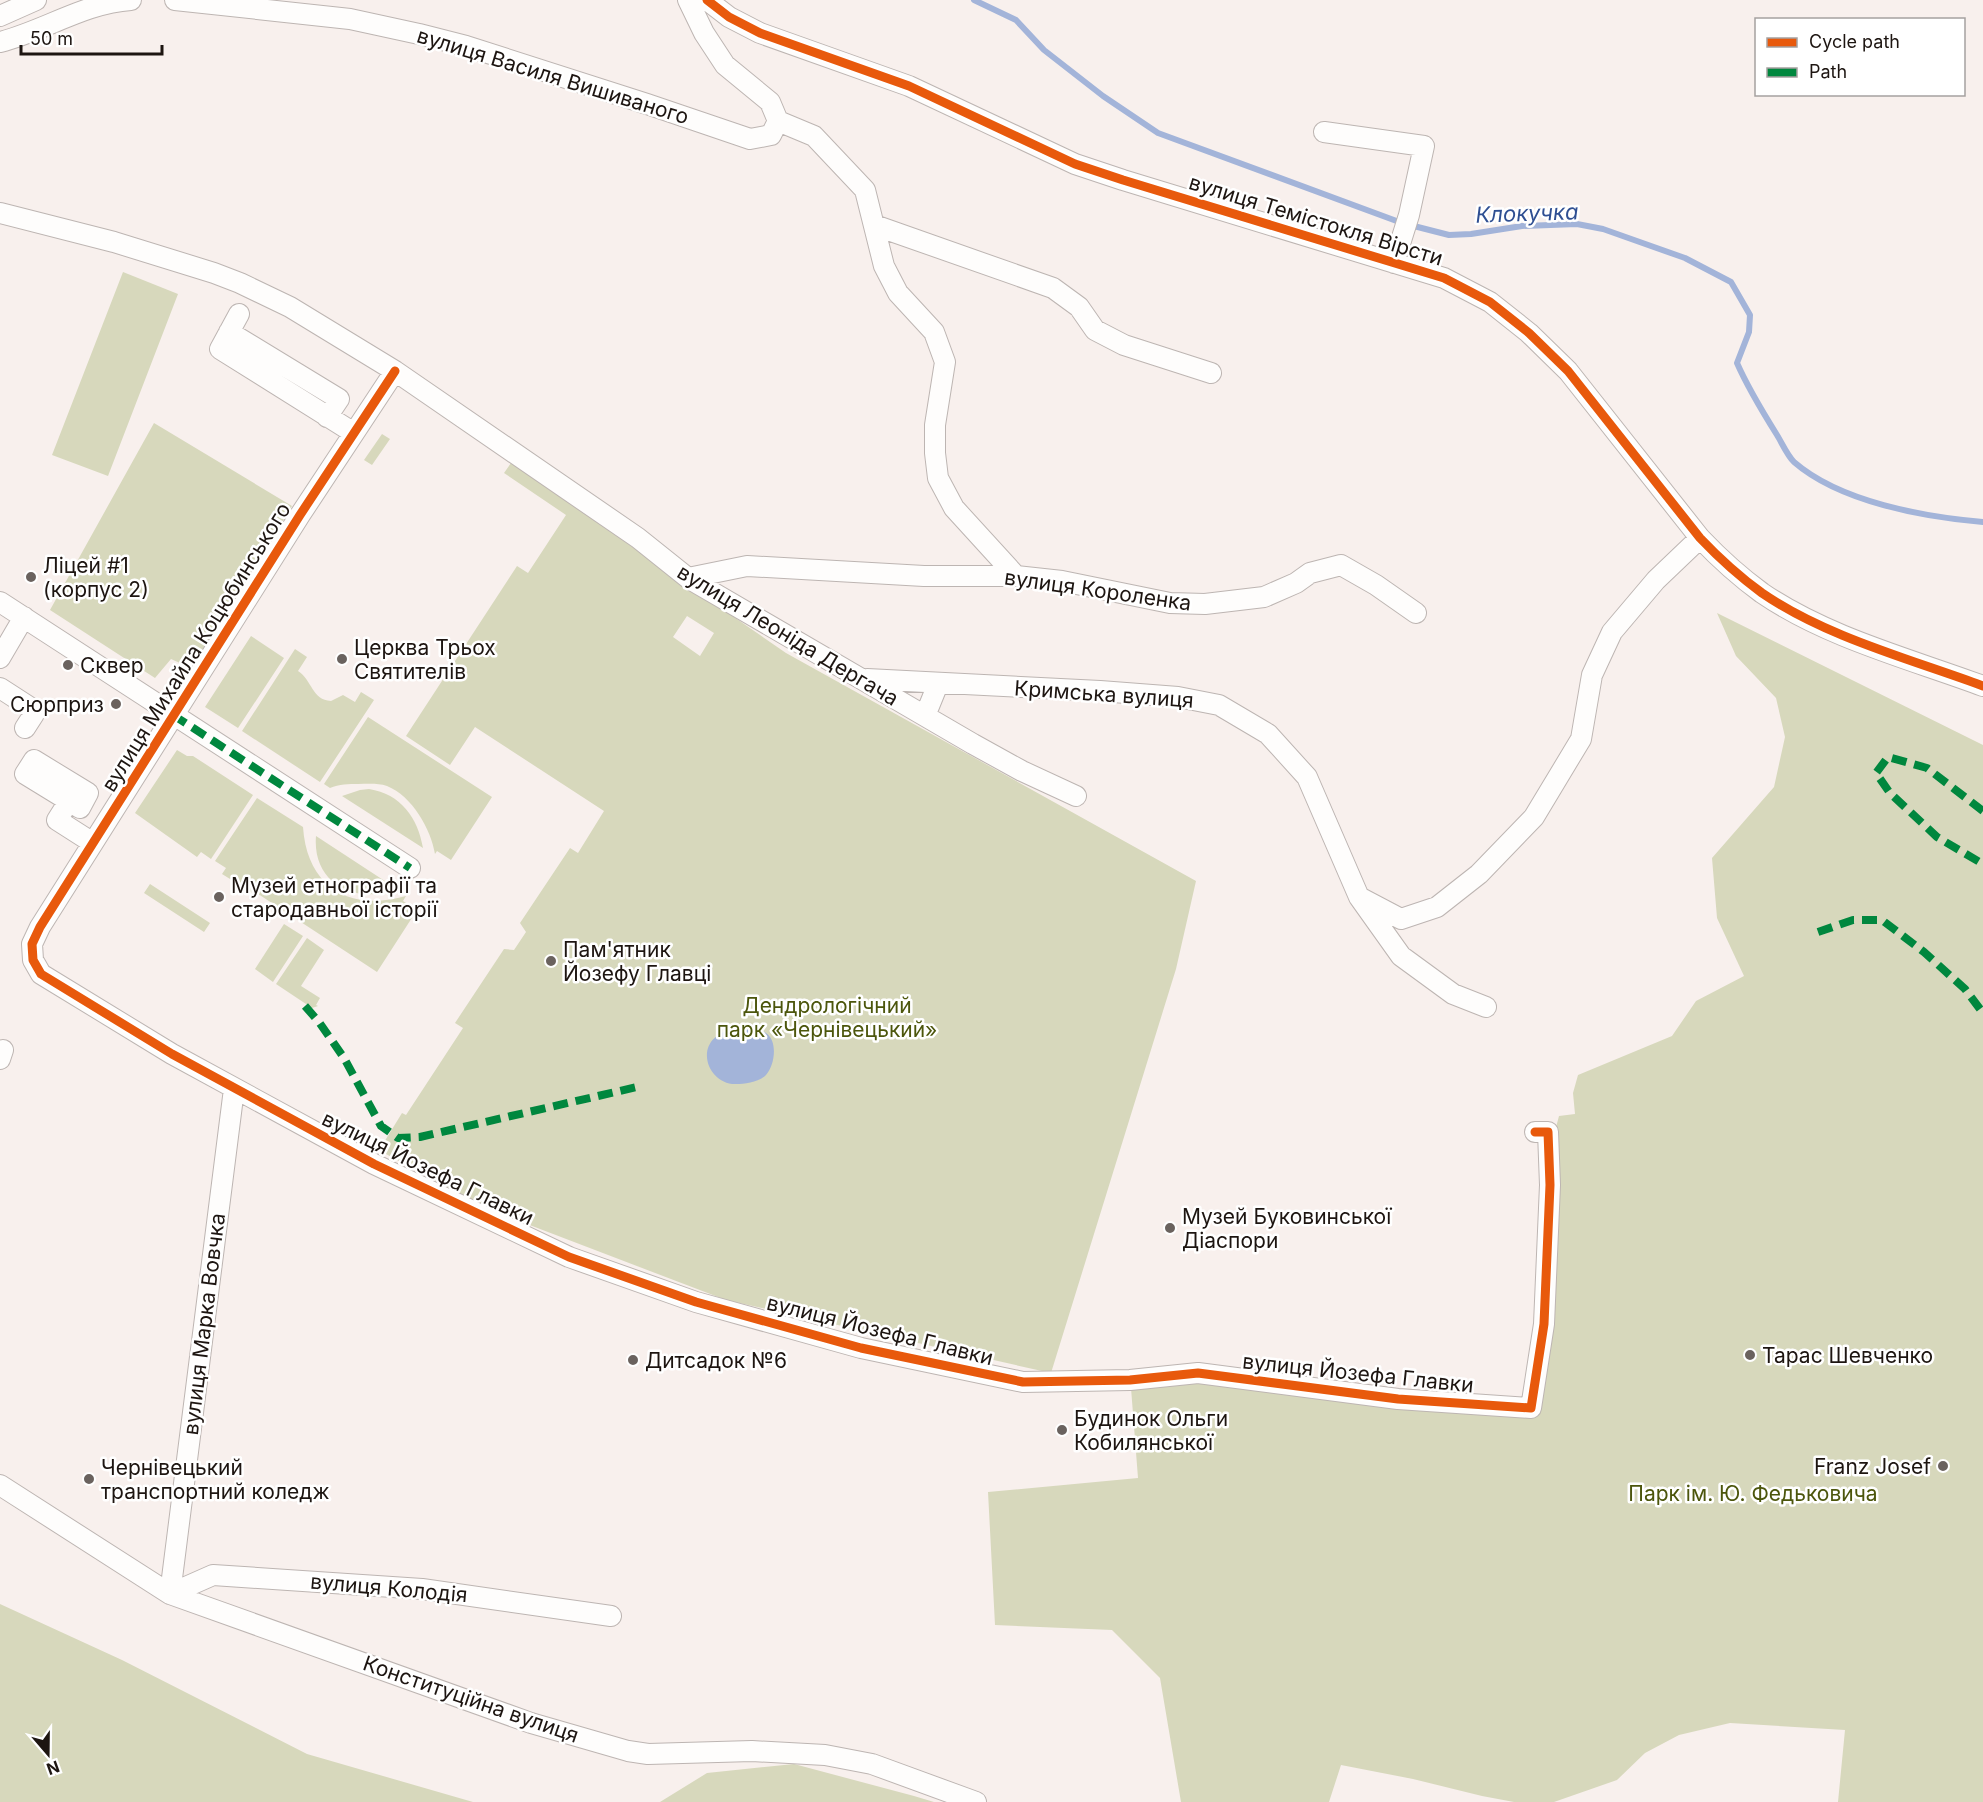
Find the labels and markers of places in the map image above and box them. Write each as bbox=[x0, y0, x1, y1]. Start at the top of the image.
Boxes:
place label: Ліцей #1 (корпус 2) bbox=[43, 553, 149, 602]
marker: Ліцей #1 (корпус 2) bbox=[24, 570, 38, 584]
place label: Церква Трьох Святителів bbox=[354, 635, 496, 684]
marker: Церква Трьох Святителів bbox=[335, 652, 349, 666]
place label: Сквер bbox=[80, 653, 144, 678]
marker: Сквер bbox=[61, 658, 75, 672]
place label: Сюрприз bbox=[10, 692, 104, 717]
marker: Сюрприз bbox=[109, 697, 123, 711]
place label: Музей етнографії та стародавньої історії bbox=[231, 873, 438, 922]
marker: Музей етнографії та стародавньої історії bbox=[212, 890, 226, 904]
place label: Пам'ятник Йозефу Главці bbox=[563, 937, 711, 986]
marker: Пам'ятник Йозефу Главці bbox=[544, 954, 558, 968]
place label: Музей Буковинської Діаспори bbox=[1182, 1204, 1392, 1253]
marker: Музей Буковинської Діаспори bbox=[1163, 1221, 1177, 1235]
place label: Тарас Шевченко bbox=[1762, 1343, 1933, 1368]
place label: Дитсадок №6 bbox=[645, 1348, 787, 1373]
marker: Тарас Шевченко bbox=[1743, 1348, 1757, 1362]
marker: Дитсадок №6 bbox=[626, 1353, 640, 1367]
place label: Будинок Ольги Кобилянської bbox=[1074, 1406, 1228, 1455]
marker: Будинок Ольги Кобилянської bbox=[1055, 1423, 1069, 1437]
place label: Franz Josef bbox=[1814, 1454, 1931, 1479]
place label: Чернівецький транспортний коледж bbox=[101, 1455, 329, 1504]
marker: Franz Josef bbox=[1936, 1459, 1950, 1473]
marker: Чернівецький транспортний коледж bbox=[82, 1472, 96, 1486]

